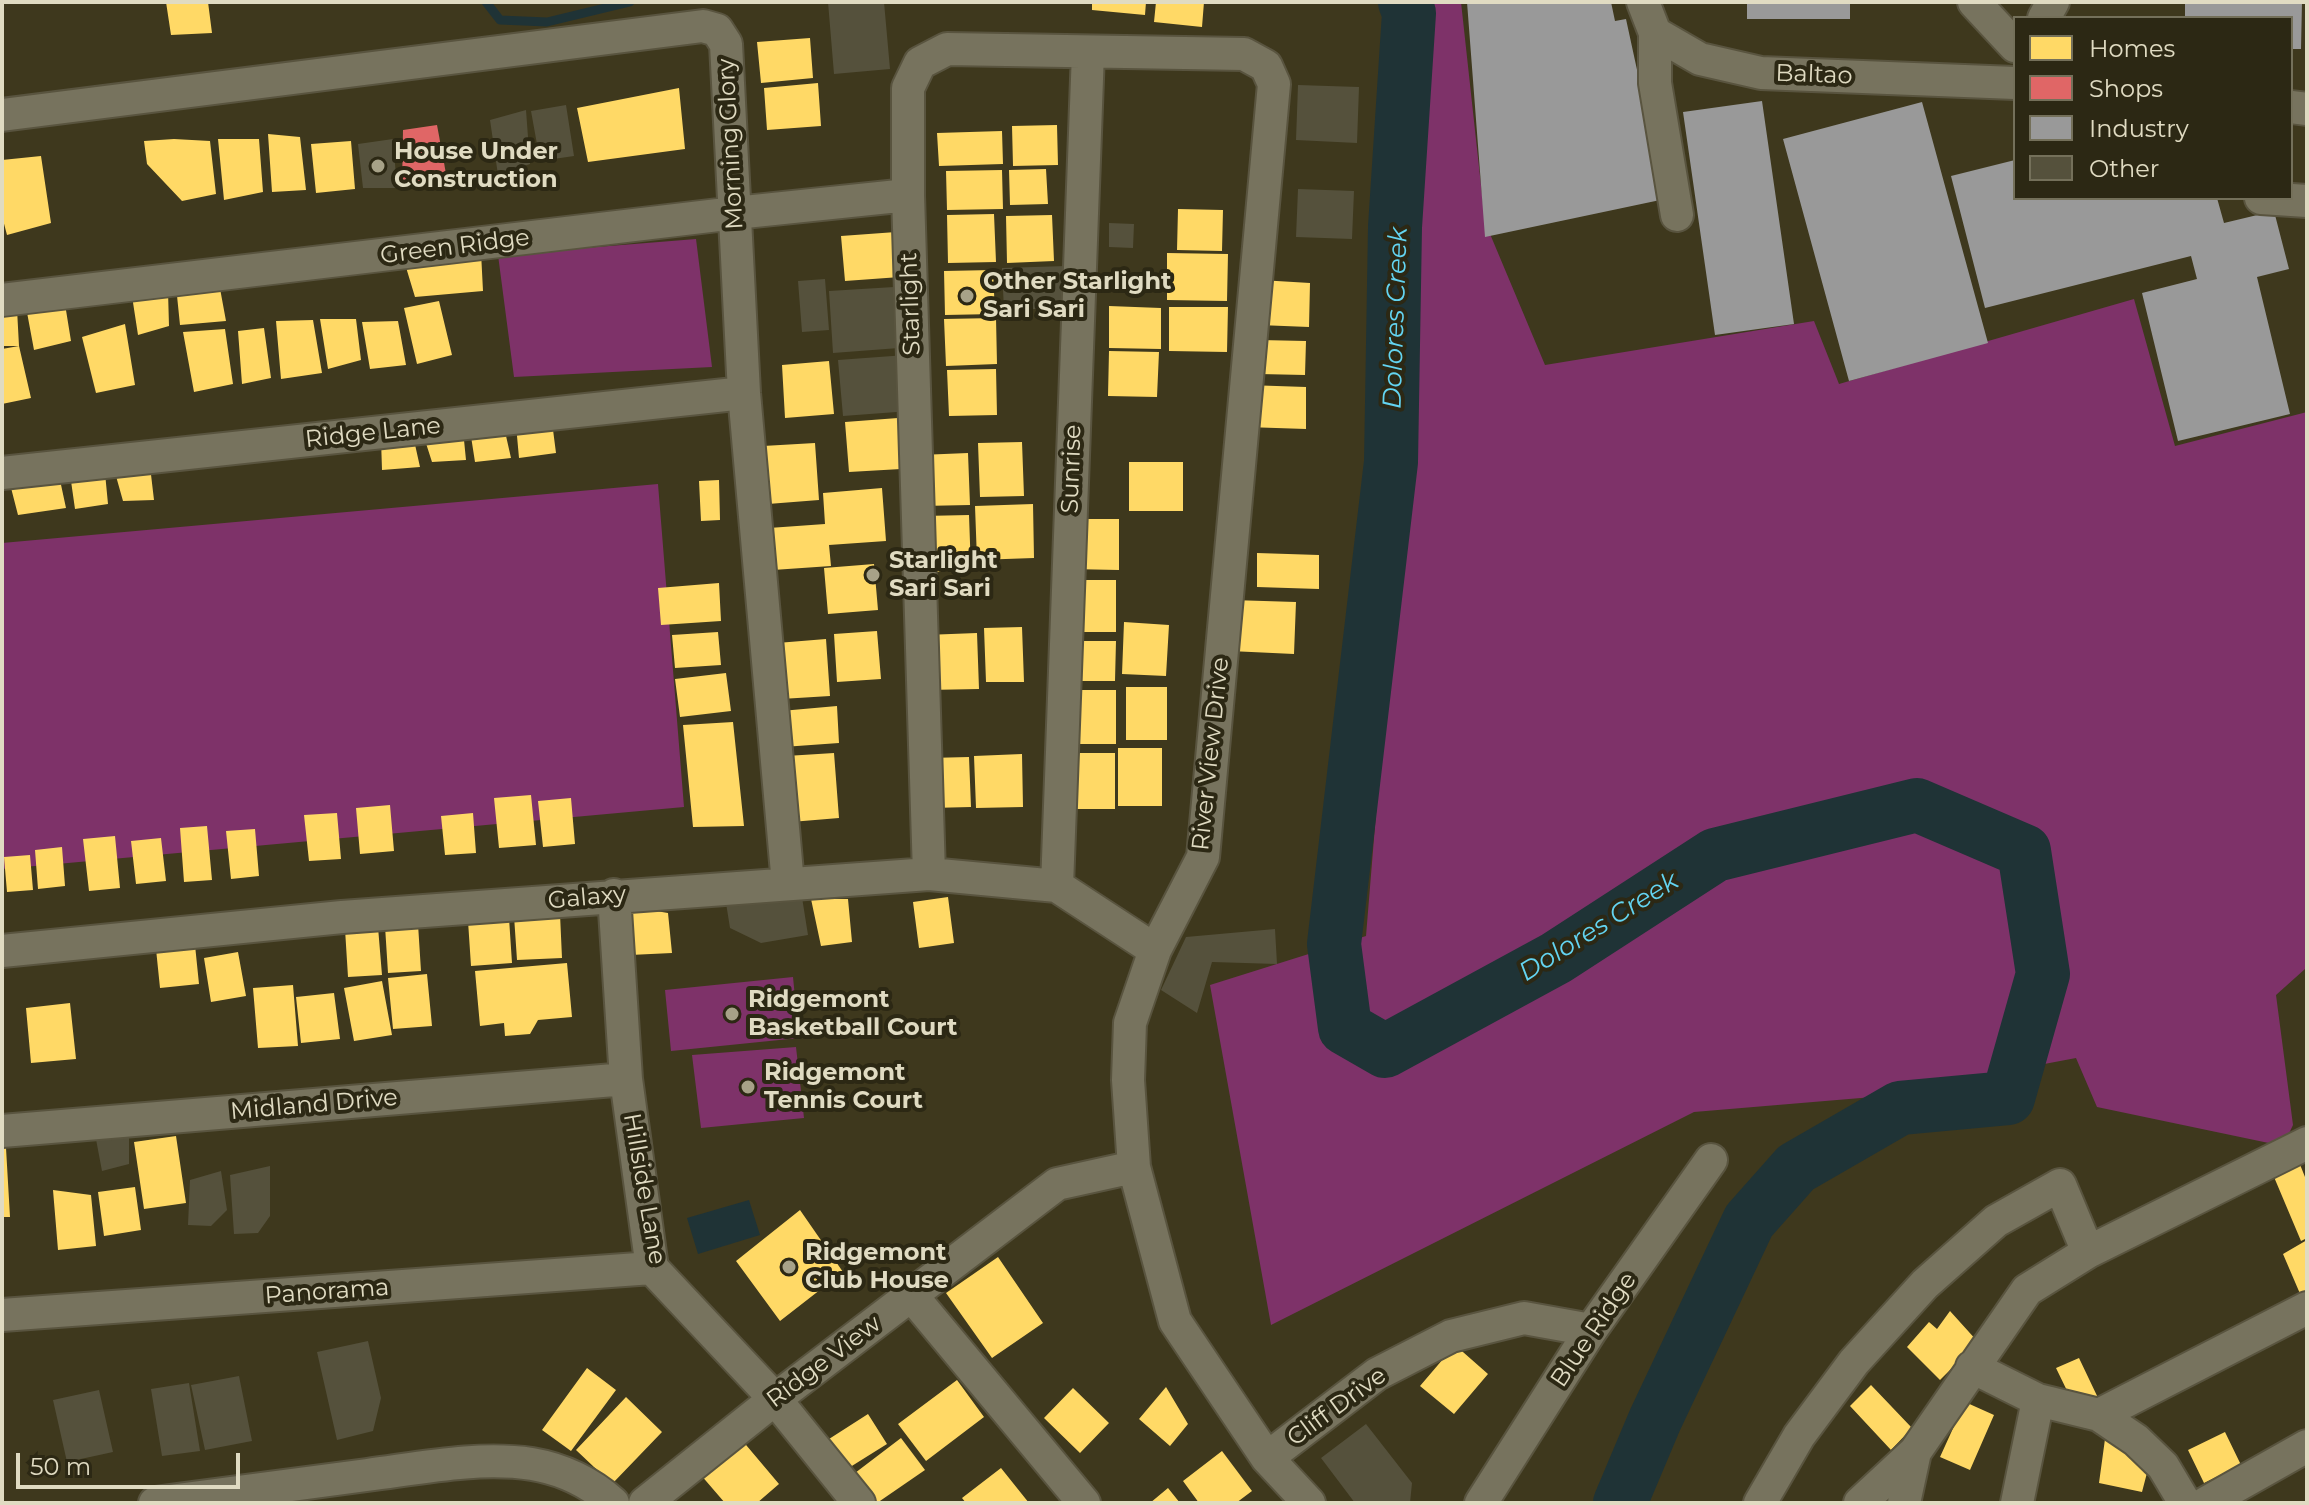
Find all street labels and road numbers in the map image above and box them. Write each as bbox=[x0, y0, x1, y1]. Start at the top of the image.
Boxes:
street label: Morning Glory bbox=[712, 58, 750, 230]
street label: Baltao bbox=[1775, 59, 1853, 91]
street label: Green Ridge bbox=[379, 224, 531, 270]
street label: Starlight bbox=[895, 252, 927, 356]
street label: Ridge Lane bbox=[304, 412, 442, 454]
street label: Sunrise bbox=[1056, 424, 1088, 514]
street label: River View Drive bbox=[1187, 656, 1235, 852]
street label: Galaxy bbox=[547, 880, 627, 916]
street label: Midland Drive bbox=[229, 1083, 399, 1127]
street label: Hillside Lane bbox=[617, 1111, 671, 1267]
street label: Blue Ridge bbox=[1545, 1267, 1643, 1393]
street label: Panorama bbox=[264, 1273, 390, 1311]
street label: Ridge View bbox=[761, 1310, 887, 1414]
street label: Cliff Drive bbox=[1282, 1361, 1392, 1453]

